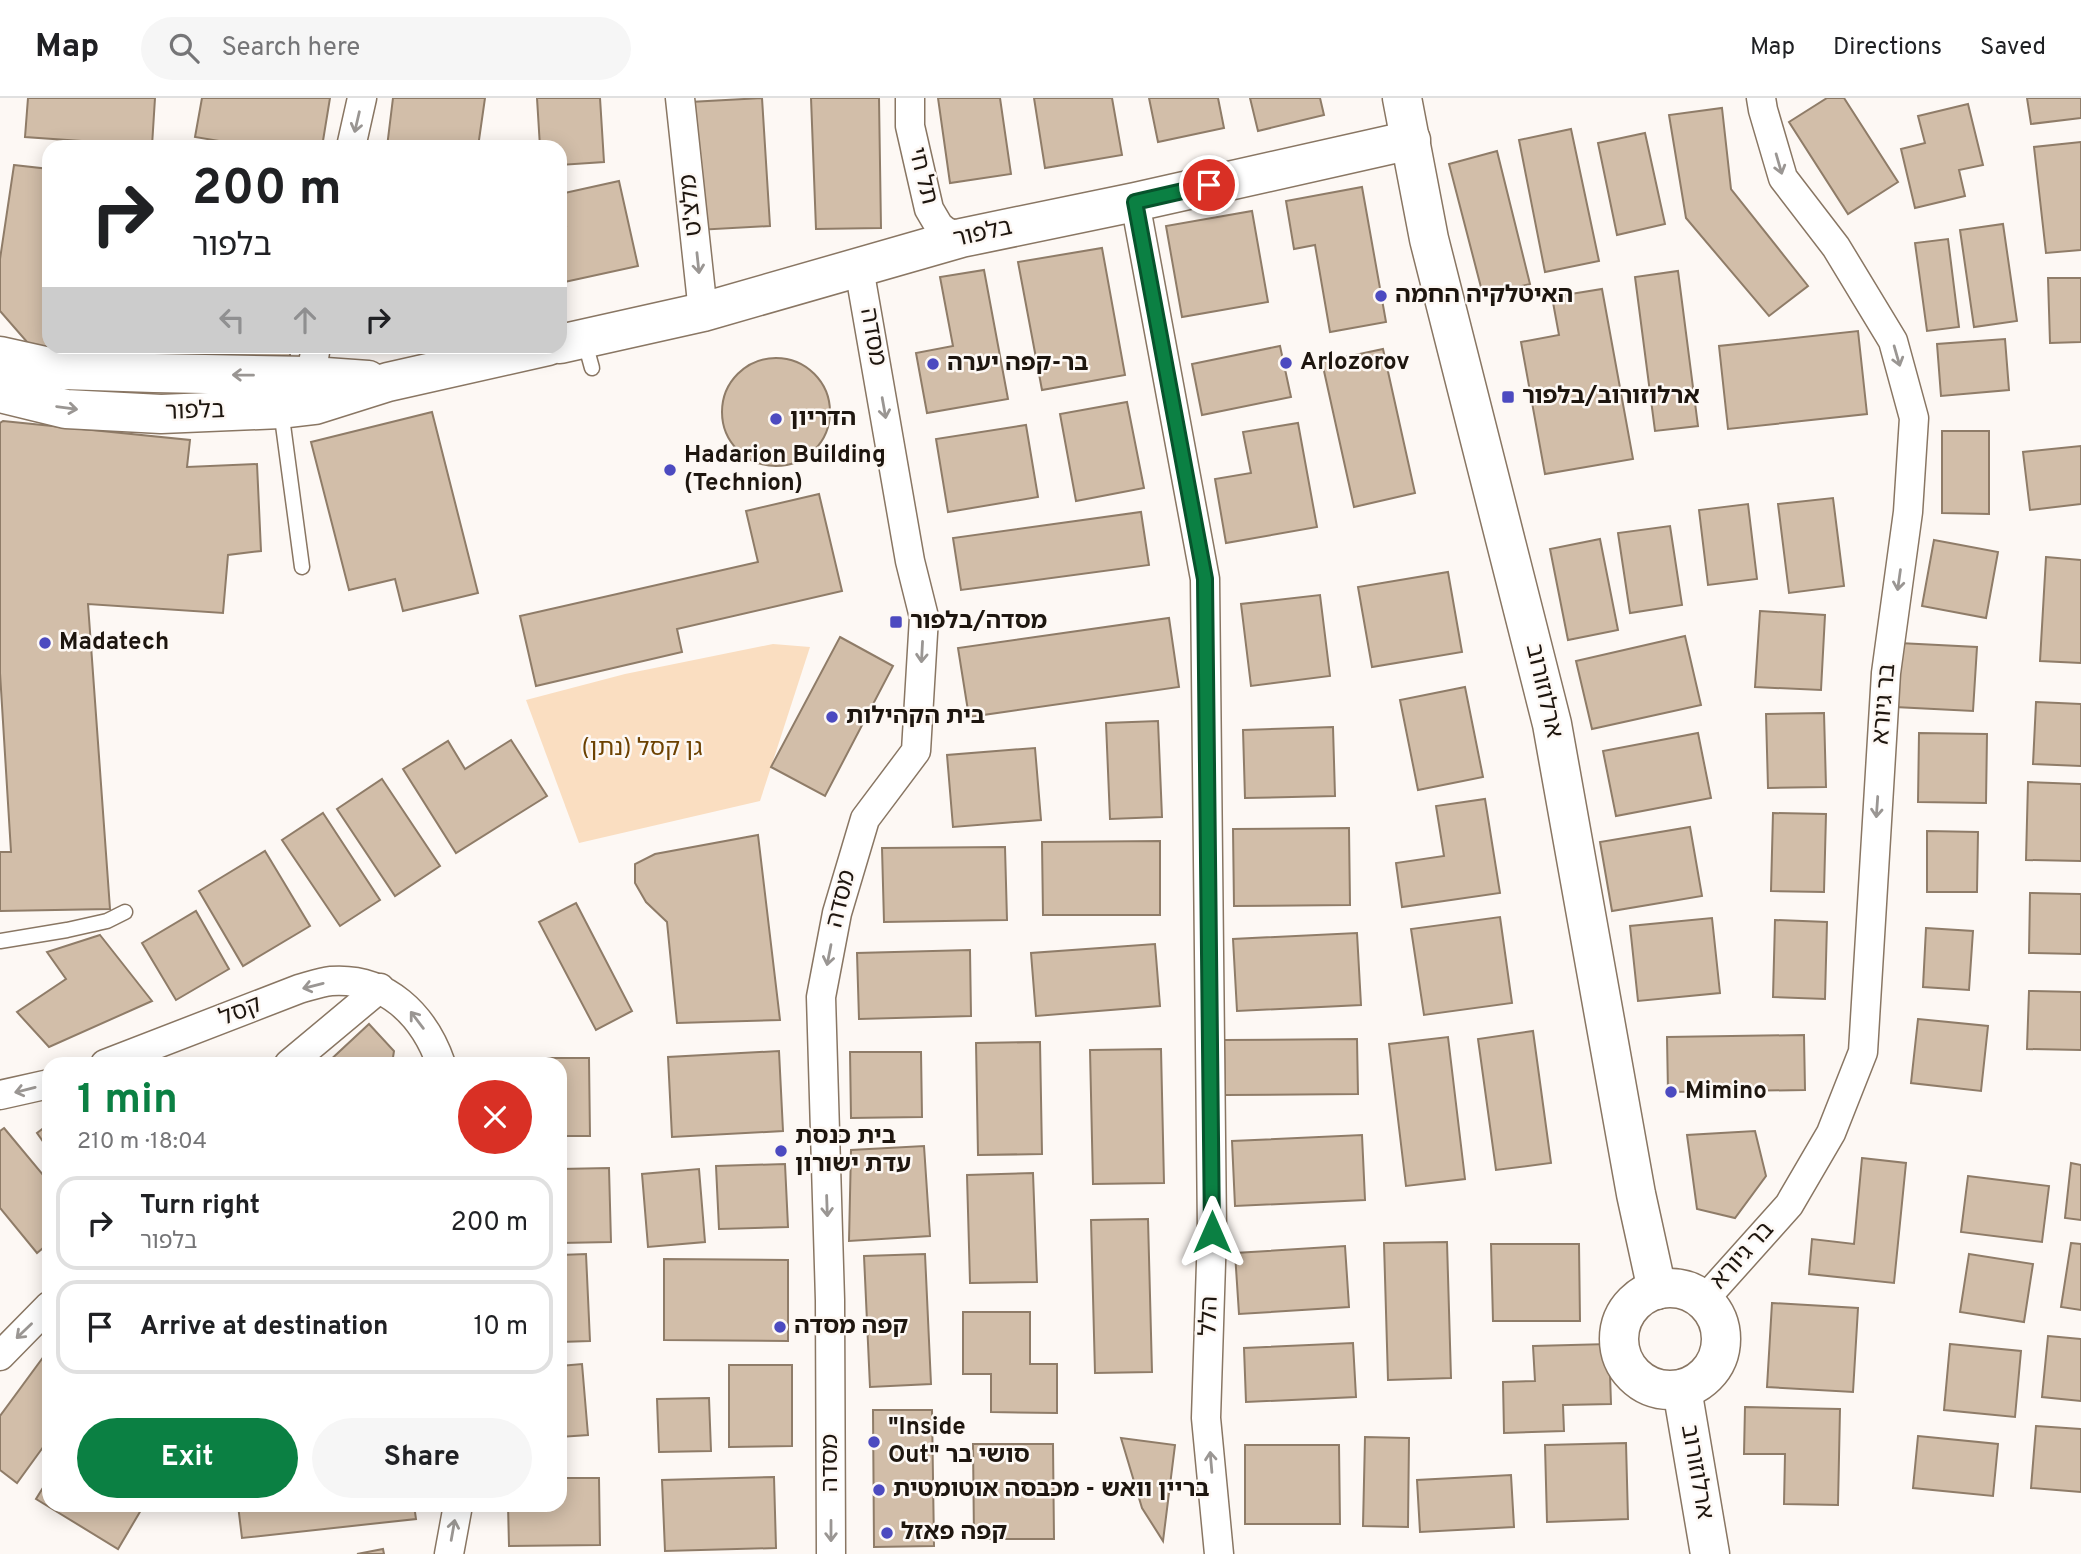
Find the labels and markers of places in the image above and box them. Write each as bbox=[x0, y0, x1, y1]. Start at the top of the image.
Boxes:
pin bbox=[1179, 155, 1239, 215]
place label: האיטלקיה החמה bbox=[1395, 281, 1573, 311]
marker: האיטלקיה החמה bbox=[1373, 288, 1389, 304]
place label: Arlozorov bbox=[1300, 348, 1410, 378]
place label: בר-קפה יערה bbox=[947, 349, 1088, 379]
marker: Arlozorov bbox=[1278, 355, 1294, 371]
marker: בר-קפה יערה bbox=[925, 356, 941, 372]
place label: ארלוזורוב/בלפור bbox=[1522, 382, 1700, 412]
marker: ארלוזורוב/בלפור bbox=[1500, 389, 1516, 405]
place label: הדריון bbox=[790, 404, 856, 434]
marker: הדריון bbox=[768, 411, 784, 427]
place label: Hadarion Building (Technion) bbox=[684, 441, 886, 499]
marker: Hadarion Building (Technion) bbox=[662, 462, 678, 478]
place label: מסדה/בלפור bbox=[910, 607, 1047, 637]
marker: מסדה/בלפור bbox=[888, 614, 904, 630]
place label: Madatech bbox=[59, 628, 169, 658]
marker: Madatech bbox=[37, 635, 53, 651]
place label: בית הקהילות bbox=[846, 702, 985, 732]
marker: בית הקהילות bbox=[824, 709, 840, 725]
place label: Mimino bbox=[1685, 1077, 1767, 1107]
marker: Mimino bbox=[1663, 1084, 1679, 1100]
place label: בית כנסת עדת ישורון bbox=[795, 1122, 911, 1180]
marker: בית כנסת עדת ישורון bbox=[773, 1143, 789, 1159]
place label: קפה מסדה bbox=[794, 1312, 908, 1342]
marker: קפה מסדה bbox=[772, 1319, 788, 1335]
place label: "Inside Out" סושי בר bbox=[888, 1413, 1030, 1471]
marker: "Inside Out" סושי בר bbox=[866, 1434, 882, 1450]
place label: בריין וואש - מכבסה אוטומטית bbox=[893, 1475, 1210, 1505]
marker: בריין וואש - מכבסה אוטומטית bbox=[871, 1482, 887, 1498]
place label: קפה פאזל bbox=[901, 1518, 1007, 1548]
marker: קפה פאזל bbox=[879, 1525, 895, 1541]

